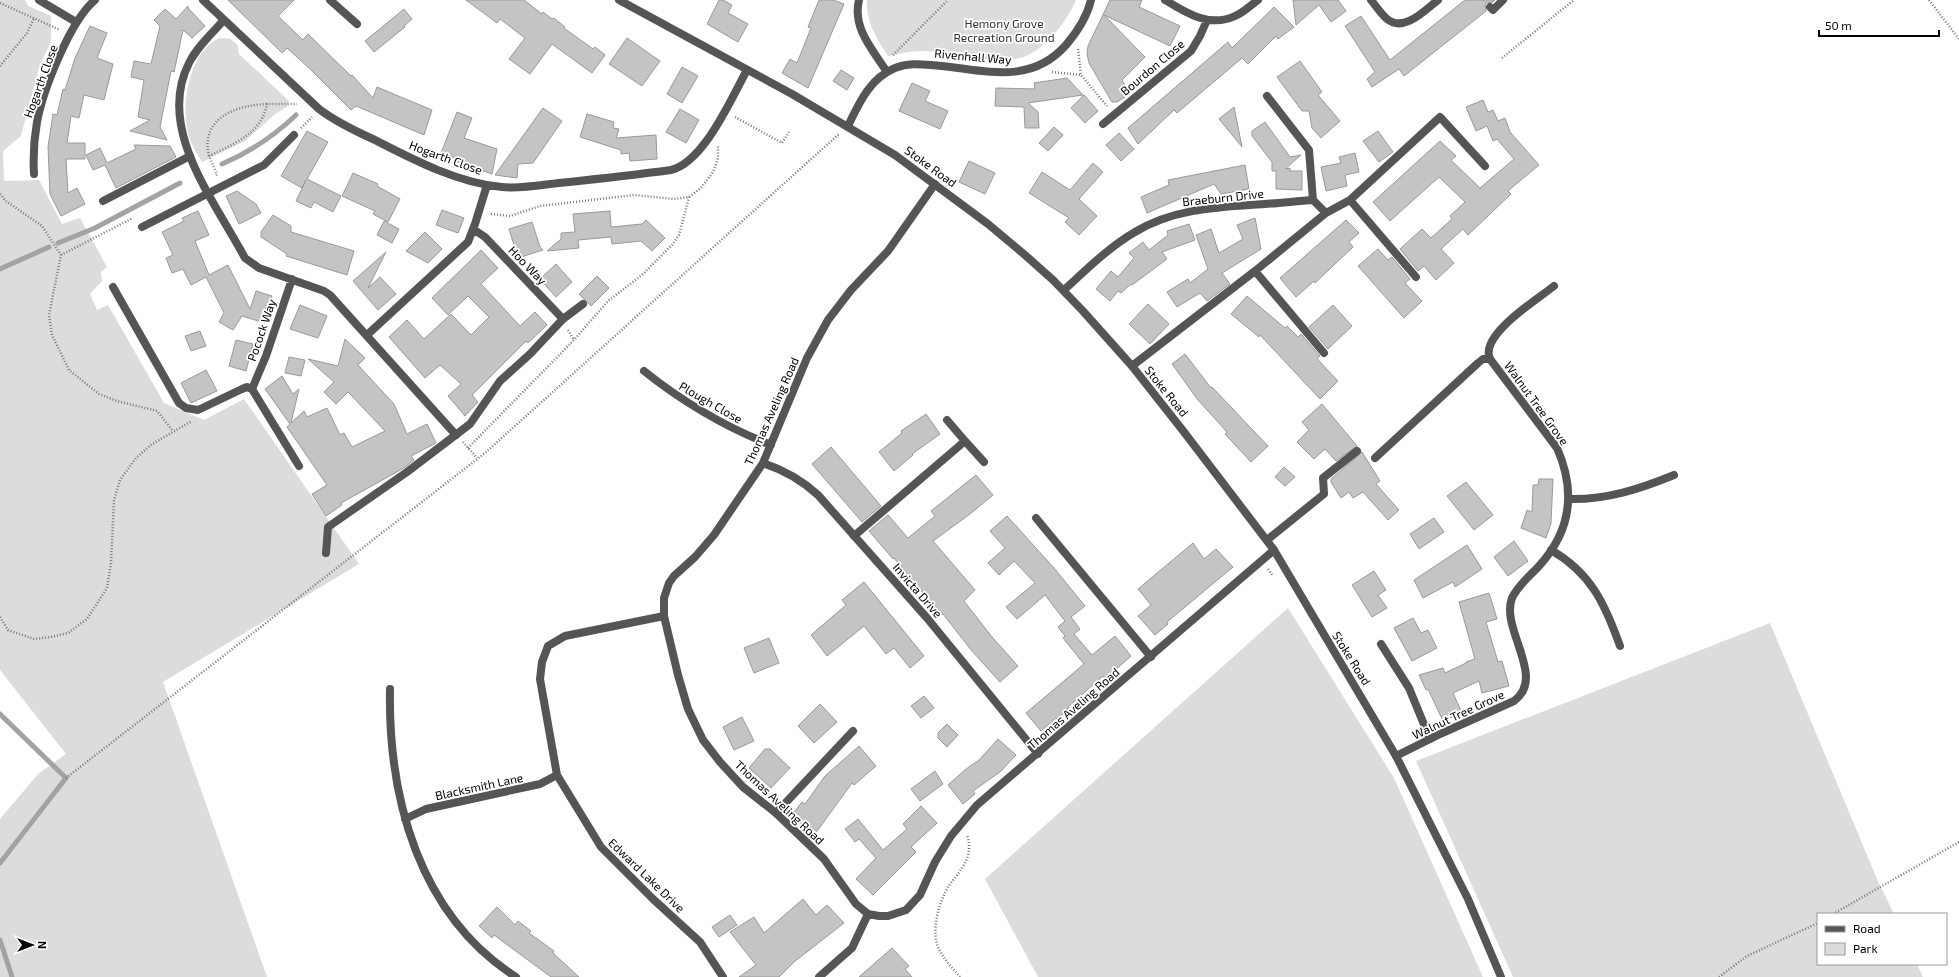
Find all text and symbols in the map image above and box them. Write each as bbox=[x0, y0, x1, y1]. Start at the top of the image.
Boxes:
scale bar bbox=[1819, 12, 1939, 38]
park label: Hemony Grove Recreation Ground bbox=[953, 16, 1055, 44]
text: 50 m bbox=[1825, 18, 1852, 32]
street label: Bourdon Close bbox=[1117, 36, 1187, 98]
street label: Hogarth Close bbox=[20, 42, 60, 120]
street label: Rivenhall Way bbox=[934, 46, 1013, 66]
street label: Hogarth Close bbox=[407, 137, 485, 177]
street label: Stoke Road bbox=[902, 142, 960, 190]
street label: Braeburn Drive bbox=[1182, 186, 1264, 208]
street label: Hoo Way bbox=[506, 243, 550, 288]
street label: Pocock Way bbox=[244, 296, 278, 363]
street label: Thomas Aveling Road bbox=[741, 355, 801, 467]
street label: Walnut Tree Grove bbox=[1502, 358, 1572, 448]
street label: Stoke Road bbox=[1142, 363, 1192, 419]
street label: Plough Close bbox=[677, 378, 745, 426]
street label: Invicta Drive bbox=[891, 560, 945, 620]
street label: Stoke Road bbox=[1330, 629, 1374, 687]
street label: Thomas Aveling Road bbox=[1024, 664, 1122, 752]
street label: Walnut Tree Grove bbox=[1410, 687, 1506, 741]
street label: Thomas Aveling Road bbox=[733, 757, 827, 847]
street label: Blacksmith Lane bbox=[434, 770, 524, 802]
street label: Edward Lake Drive bbox=[606, 835, 688, 915]
legend bbox=[1817, 913, 1947, 965]
text: Road bbox=[1853, 921, 1881, 935]
north arrow bbox=[12, 925, 52, 965]
text: N bbox=[36, 941, 49, 949]
text: Park bbox=[1853, 941, 1878, 955]

